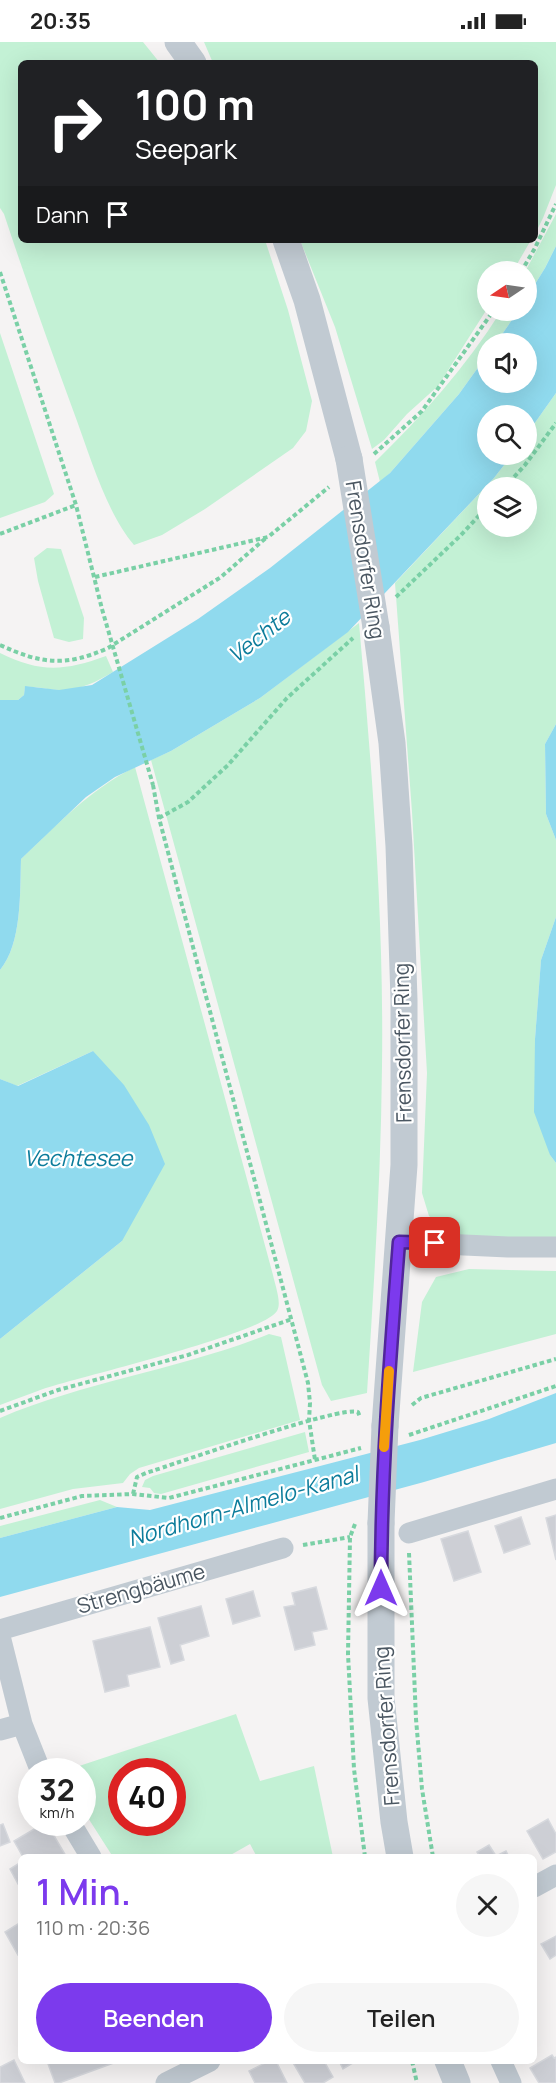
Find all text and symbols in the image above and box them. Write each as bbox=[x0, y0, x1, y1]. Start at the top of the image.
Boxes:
text: 20:35 bbox=[30, 6, 91, 36]
text: 100 m bbox=[135, 75, 255, 133]
icon: right bbox=[36, 84, 114, 162]
text: Seepark bbox=[135, 130, 237, 167]
icon: arrive bbox=[101, 198, 134, 231]
text: Dann bbox=[36, 200, 89, 230]
north arrow bbox=[477, 261, 537, 321]
map controls bbox=[477, 261, 537, 537]
button: sound bbox=[477, 333, 537, 393]
button: search bbox=[477, 405, 537, 465]
button: layers bbox=[477, 477, 537, 537]
street label: Frensdorfer Ring bbox=[340, 479, 392, 641]
water label: Vechte bbox=[222, 602, 297, 670]
street label: Frensdorfer Ring bbox=[387, 963, 417, 1123]
water label: Vechtesee bbox=[24, 1143, 133, 1173]
pin bbox=[409, 1217, 460, 1268]
icon: arrive bbox=[418, 1226, 451, 1259]
water label: Nordhorn-Almelo-Kanal bbox=[124, 1458, 364, 1553]
street label: Strengbäume bbox=[73, 1556, 208, 1620]
position arrow bbox=[349, 1556, 413, 1620]
street label: Frensdorfer Ring bbox=[366, 1645, 406, 1807]
speed limit sign: 40 bbox=[108, 1758, 186, 1836]
text: 32 bbox=[39, 1769, 75, 1810]
text: km/h bbox=[40, 1802, 74, 1823]
text: 1 Min. bbox=[36, 1867, 131, 1916]
button: close bbox=[456, 1874, 519, 1937]
text: 110 m · 20:36 bbox=[36, 1914, 150, 1941]
button: Beenden bbox=[36, 1983, 272, 2052]
button: Teilen bbox=[284, 1983, 519, 2052]

